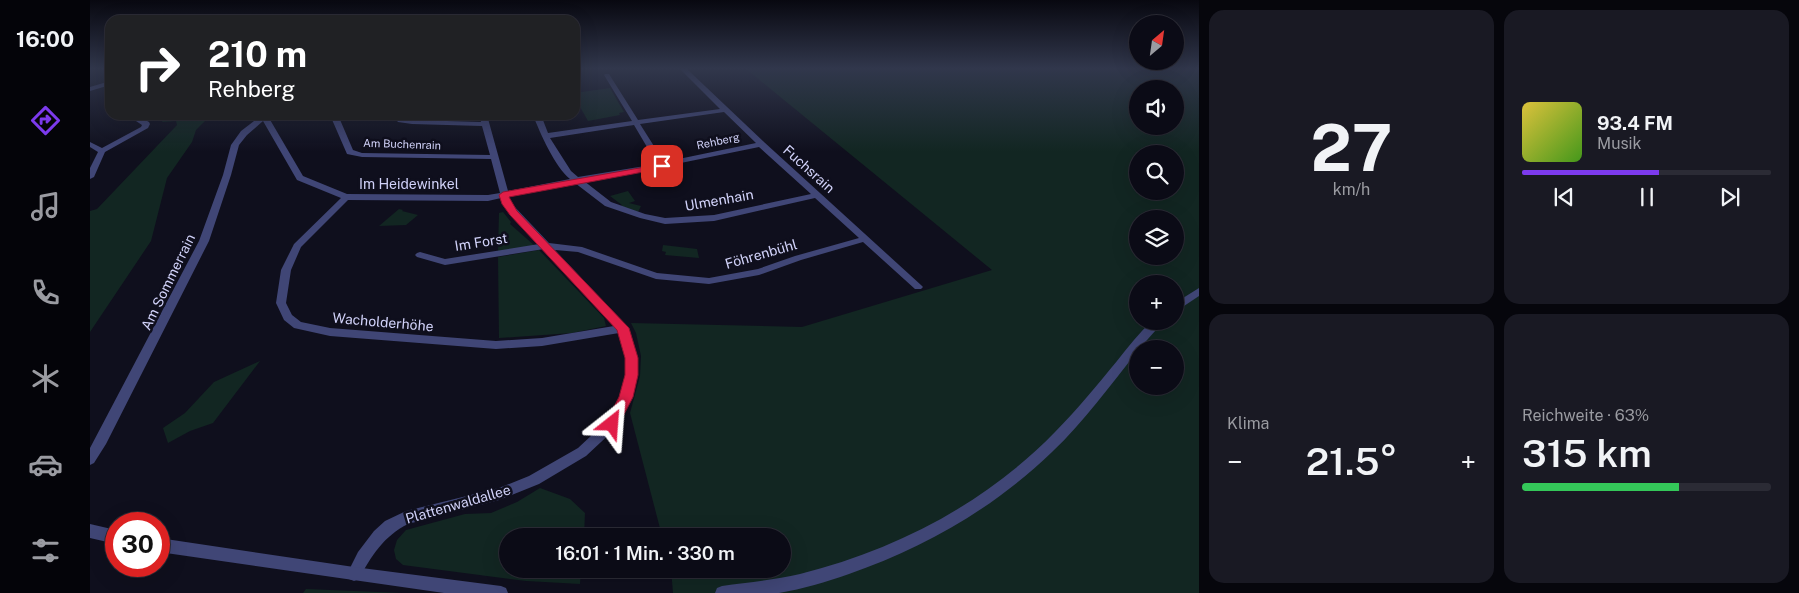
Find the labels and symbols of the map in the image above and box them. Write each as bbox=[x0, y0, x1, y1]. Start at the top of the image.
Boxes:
north arrow bbox=[1129, 15, 1184, 70]
street label: Rehberg bbox=[695, 131, 741, 151]
street label: Am Buchenrain bbox=[363, 137, 441, 151]
street label: Fuchsrain bbox=[780, 142, 838, 196]
pin bbox=[641, 145, 683, 187]
street label: Im Heidewinkel bbox=[359, 176, 459, 192]
street label: Ulmenhain bbox=[683, 186, 755, 214]
street label: Im Forst bbox=[453, 230, 509, 254]
street label: Am Sommerrain bbox=[138, 231, 198, 333]
street label: Föhrenbühl bbox=[723, 236, 799, 272]
street label: Wacholderhöhe bbox=[332, 310, 434, 334]
position arrow bbox=[585, 397, 637, 449]
street label: Plattenwaldallee bbox=[404, 481, 512, 527]
speed limit sign: 30 bbox=[105, 512, 170, 577]

